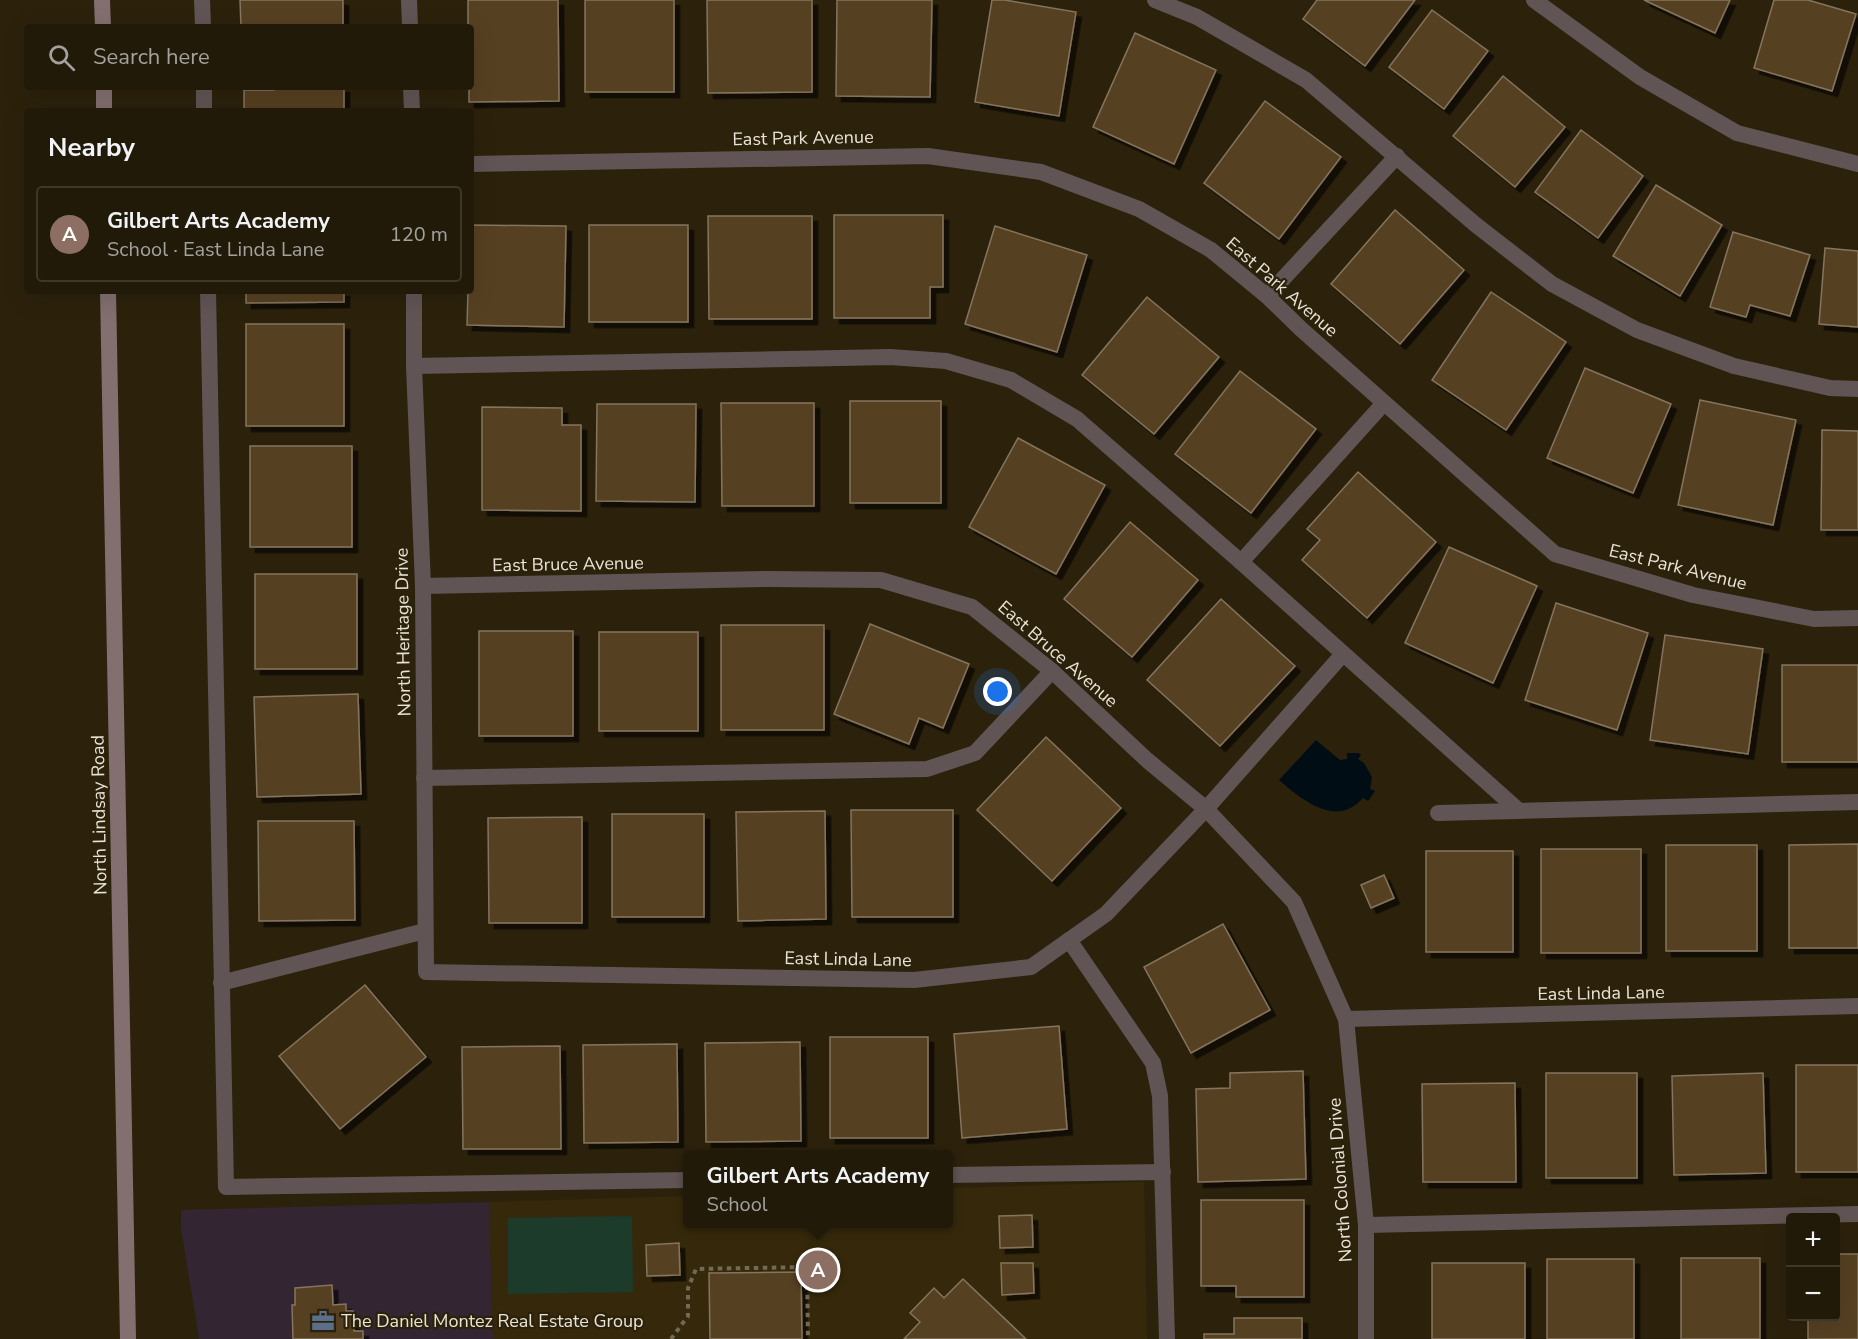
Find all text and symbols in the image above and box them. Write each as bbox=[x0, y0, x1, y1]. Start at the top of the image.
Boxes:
search box bbox=[24, 24, 474, 90]
icon: search bbox=[45, 41, 78, 74]
text: Search here bbox=[93, 42, 210, 72]
street label: East Park Avenue bbox=[732, 125, 874, 151]
text: Nearby bbox=[48, 130, 135, 165]
text: Gilbert Arts Academy bbox=[107, 206, 330, 236]
text: A bbox=[62, 221, 77, 248]
text: 120 m bbox=[390, 221, 448, 248]
street label: East Park Avenue bbox=[1221, 232, 1343, 342]
text: School · East Linda Lane bbox=[107, 236, 324, 263]
street label: East Park Avenue bbox=[1607, 538, 1749, 596]
street label: North Heritage Drive bbox=[390, 548, 416, 716]
street label: East Bruce Avenue bbox=[492, 551, 644, 577]
street label: East Bruce Avenue bbox=[993, 595, 1123, 713]
your location bbox=[983, 677, 1012, 706]
street label: North Lindsay Road bbox=[86, 735, 112, 895]
street label: East Linda Lane bbox=[784, 946, 912, 972]
street label: East Linda Lane bbox=[1537, 980, 1665, 1006]
street label: North Colonial Drive bbox=[1322, 1097, 1358, 1263]
popup bbox=[683, 1150, 953, 1228]
text: Gilbert Arts Academy bbox=[707, 1161, 929, 1191]
text: School bbox=[707, 1191, 768, 1218]
map controls bbox=[1786, 1213, 1840, 1321]
button: + bbox=[1786, 1213, 1840, 1267]
pin: A bbox=[798, 1248, 838, 1292]
button: − bbox=[1786, 1267, 1840, 1321]
office icon: The Daniel Montez Real Estate Group bbox=[310, 1308, 336, 1334]
place label: The Daniel Montez Real Estate Group bbox=[341, 1309, 644, 1333]

